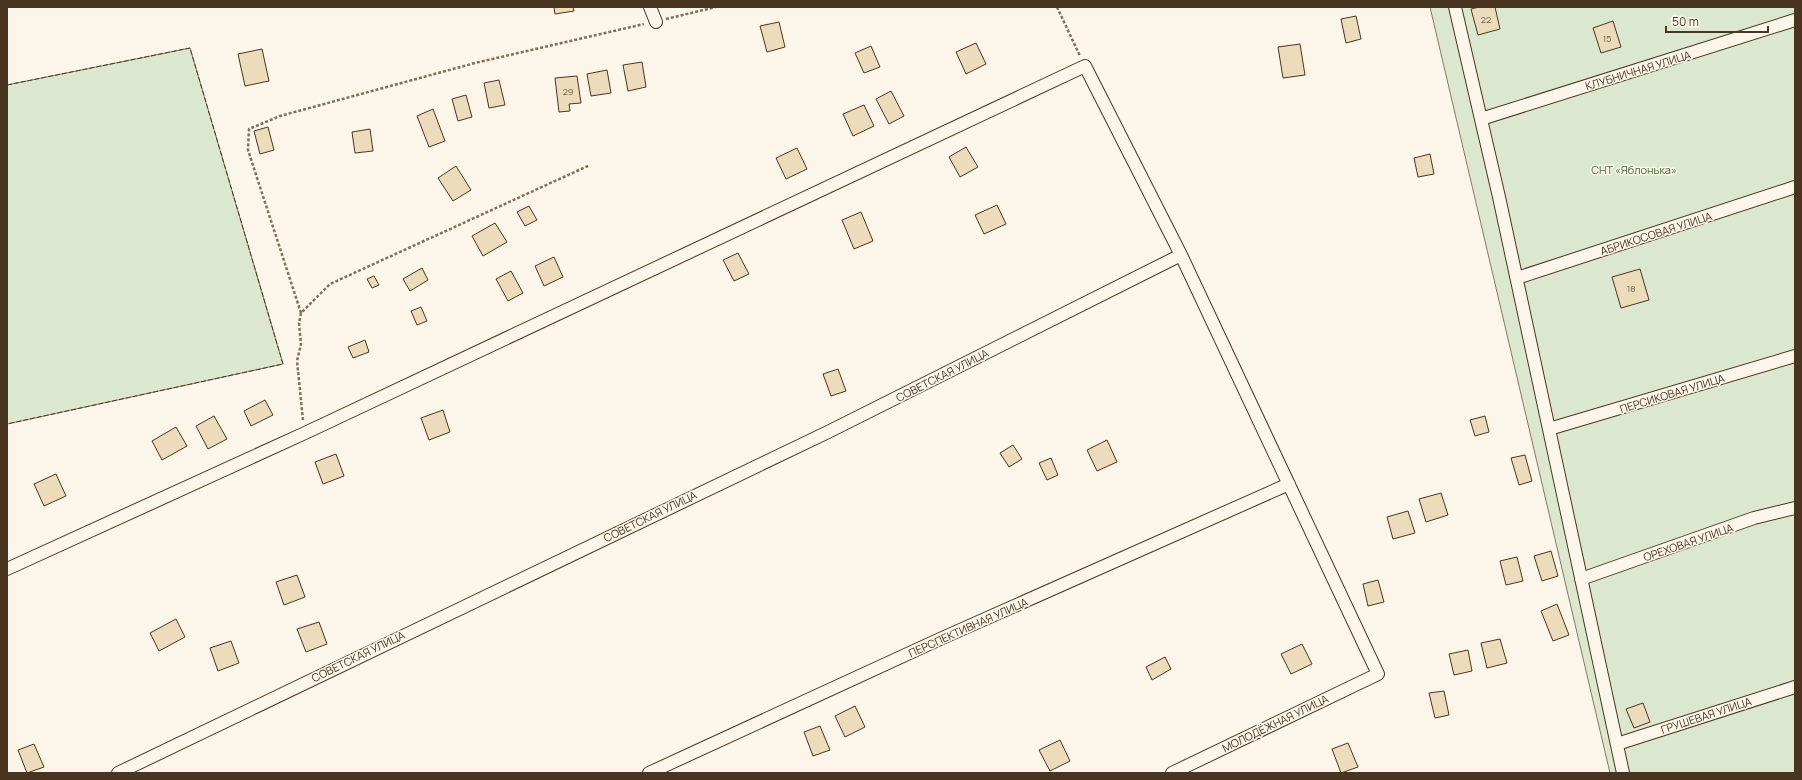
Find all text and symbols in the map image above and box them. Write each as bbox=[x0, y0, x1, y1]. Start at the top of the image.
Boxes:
scale bar bbox=[1666, 8, 1768, 34]
house number: 22 bbox=[1481, 13, 1491, 26]
text: 50 m bbox=[1672, 13, 1699, 30]
house number: 15 bbox=[1603, 32, 1611, 45]
street label: КЛУБНИЧНАЯ УЛИЦА bbox=[1583, 47, 1693, 93]
house number: 29 bbox=[563, 85, 573, 98]
park label: СНТ «Яблонька» bbox=[1591, 162, 1677, 177]
street label: АБРИКОСОВАЯ УЛИЦА bbox=[1598, 208, 1714, 258]
house number: 18 bbox=[1627, 282, 1635, 295]
street label: СОВЕТСКАЯ УЛИЦА bbox=[893, 345, 991, 405]
street label: ПЕРСИКОВАЯ УЛИЦА bbox=[1618, 370, 1726, 416]
street label: СОВЕТСКАЯ УЛИЦА bbox=[601, 487, 699, 545]
street label: ОРЕХОВАЯ УЛИЦА bbox=[1641, 520, 1735, 564]
street label: ПЕРСПЕКТИВНАЯ УЛИЦА bbox=[906, 594, 1030, 660]
street label: СОВЕТСКАЯ УЛИЦА bbox=[309, 627, 407, 685]
street label: МОЛОДЁЖНАЯ УЛИЦА bbox=[1219, 691, 1331, 755]
street label: ГРУШЕВАЯ УЛИЦА bbox=[1659, 693, 1753, 737]

